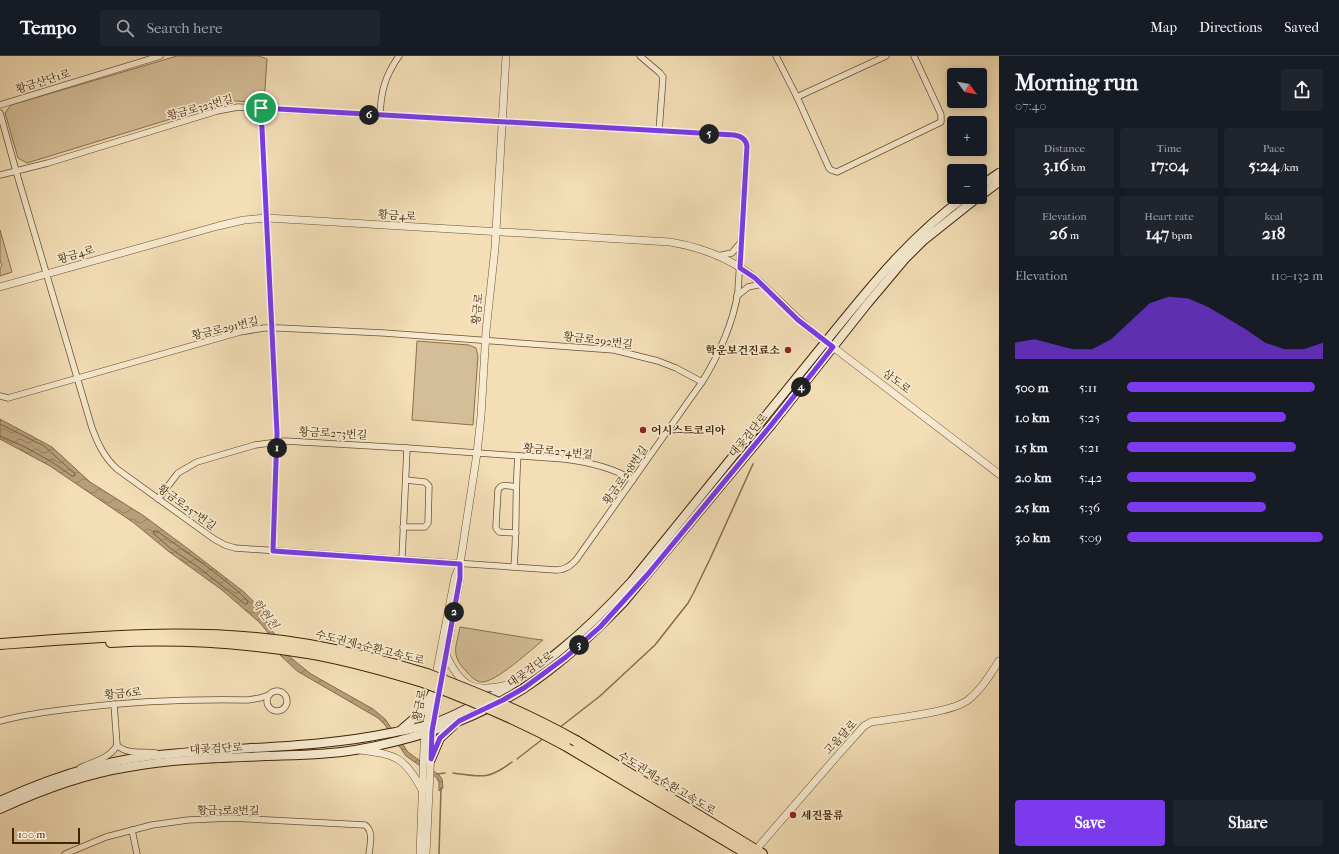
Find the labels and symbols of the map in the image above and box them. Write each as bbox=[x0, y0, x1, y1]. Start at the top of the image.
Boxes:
street label: 황금산단1로 bbox=[14, 67, 73, 96]
north arrow bbox=[947, 68, 987, 108]
pin bbox=[244, 91, 278, 125]
street label: 황금로323번길 bbox=[166, 92, 235, 123]
pin: 6 bbox=[359, 105, 379, 125]
pin: 5 bbox=[699, 124, 719, 144]
street label: 황금4로 bbox=[377, 208, 417, 223]
street label: 황금4로 bbox=[56, 243, 97, 266]
street label: 황금로 bbox=[469, 292, 486, 326]
street label: 황금로291번길 bbox=[190, 314, 260, 343]
street label: 황금로292번길 bbox=[562, 330, 634, 351]
place label: 학운보건진료소 bbox=[706, 344, 780, 357]
marker: 학운보건진료소 bbox=[783, 345, 793, 355]
street label: 삼도로 bbox=[880, 367, 914, 396]
pin: 4 bbox=[791, 377, 811, 397]
street label: 대곶검단로 bbox=[726, 411, 771, 460]
place label: 어시스트코리아 bbox=[651, 424, 726, 437]
street label: 황금로273번길 bbox=[298, 425, 368, 442]
marker: 어시스트코리아 bbox=[638, 425, 648, 435]
pin: 1 bbox=[267, 438, 287, 458]
street label: 황금로274번길 bbox=[522, 441, 594, 462]
street label: 황금로258번길 bbox=[600, 443, 651, 507]
street label: 황금로257번길 bbox=[155, 482, 218, 533]
water label: 학현천 bbox=[249, 596, 282, 633]
pin: 2 bbox=[444, 602, 464, 622]
street label: 수도권제2순환고속도로 bbox=[314, 628, 426, 667]
pin: 3 bbox=[569, 635, 589, 655]
street label: 대곶검단로 bbox=[505, 649, 556, 690]
street label: 황금6로 bbox=[104, 685, 143, 702]
street label: 황금로 bbox=[410, 688, 429, 722]
street label: 고음달로 bbox=[821, 717, 860, 757]
street label: 대곶검단로 bbox=[189, 741, 243, 756]
street label: 수도권제2순환고속도로 bbox=[615, 749, 718, 818]
street label: 황금3로8번길 bbox=[196, 804, 260, 817]
place label: 세진물류 bbox=[801, 809, 844, 822]
marker: 세진물류 bbox=[788, 810, 798, 820]
scale bar bbox=[12, 826, 80, 845]

